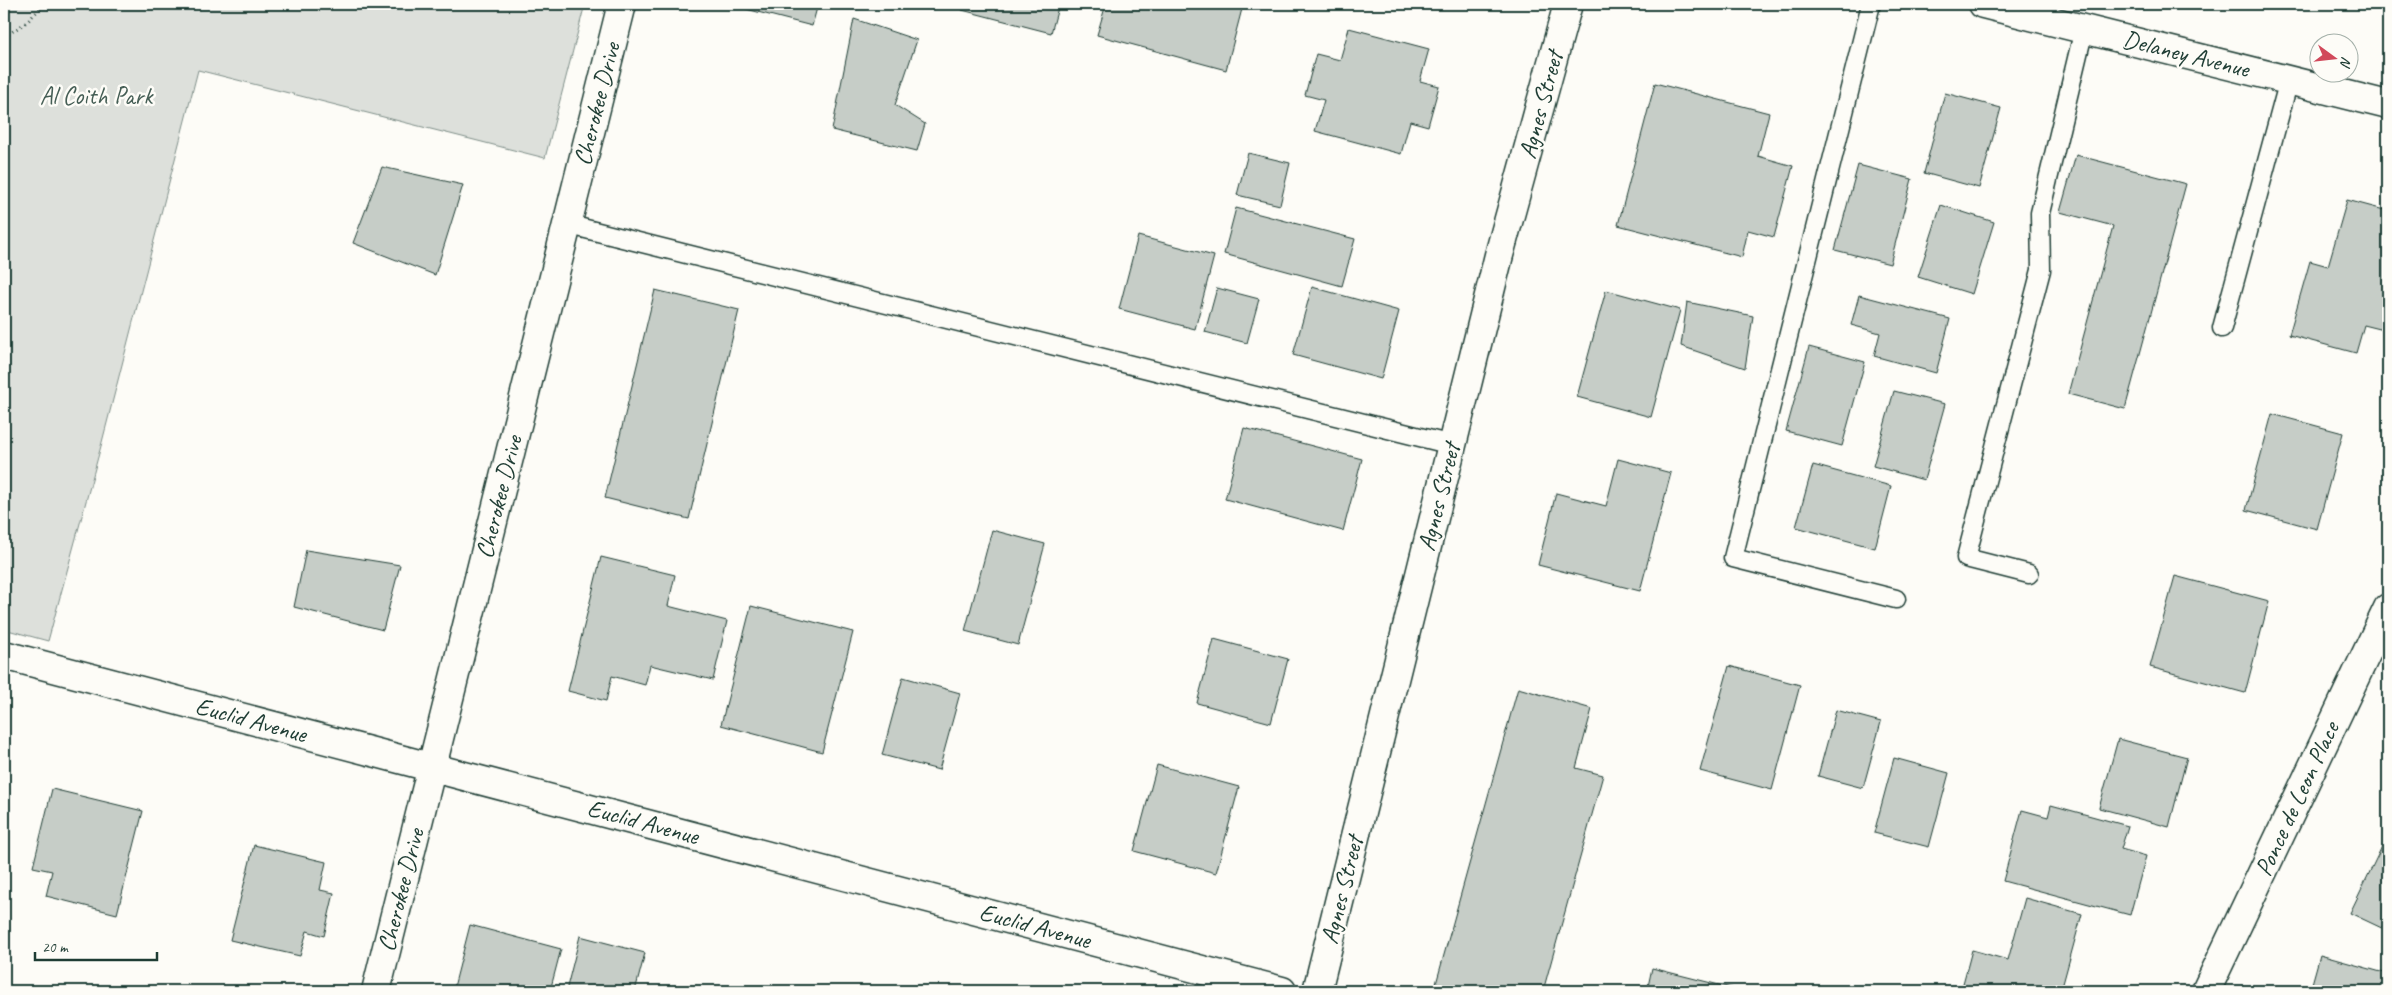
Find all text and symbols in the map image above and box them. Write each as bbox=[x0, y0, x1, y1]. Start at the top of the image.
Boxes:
street label: Delaney Avenue bbox=[2120, 23, 2254, 86]
north arrow bbox=[2310, 32, 2360, 82]
street label: Cherokee Drive bbox=[566, 37, 628, 169]
street label: Agnes Street bbox=[1511, 44, 1572, 162]
text: N bbox=[2336, 55, 2355, 70]
park label: Al Coith Park bbox=[40, 80, 154, 112]
street label: Cherokee Drive bbox=[468, 430, 530, 562]
street label: Agnes Street bbox=[1410, 436, 1469, 554]
street label: Euclid Avenue bbox=[192, 690, 312, 751]
street label: Ponce de Leon Place bbox=[2247, 715, 2347, 881]
street label: Euclid Avenue bbox=[584, 792, 704, 853]
street label: Cherokee Drive bbox=[370, 823, 432, 955]
street label: Agnes Street bbox=[1313, 829, 1372, 947]
street label: Euclid Avenue bbox=[976, 896, 1096, 957]
scale bar bbox=[35, 930, 158, 962]
text: 20 m bbox=[42, 938, 69, 957]

